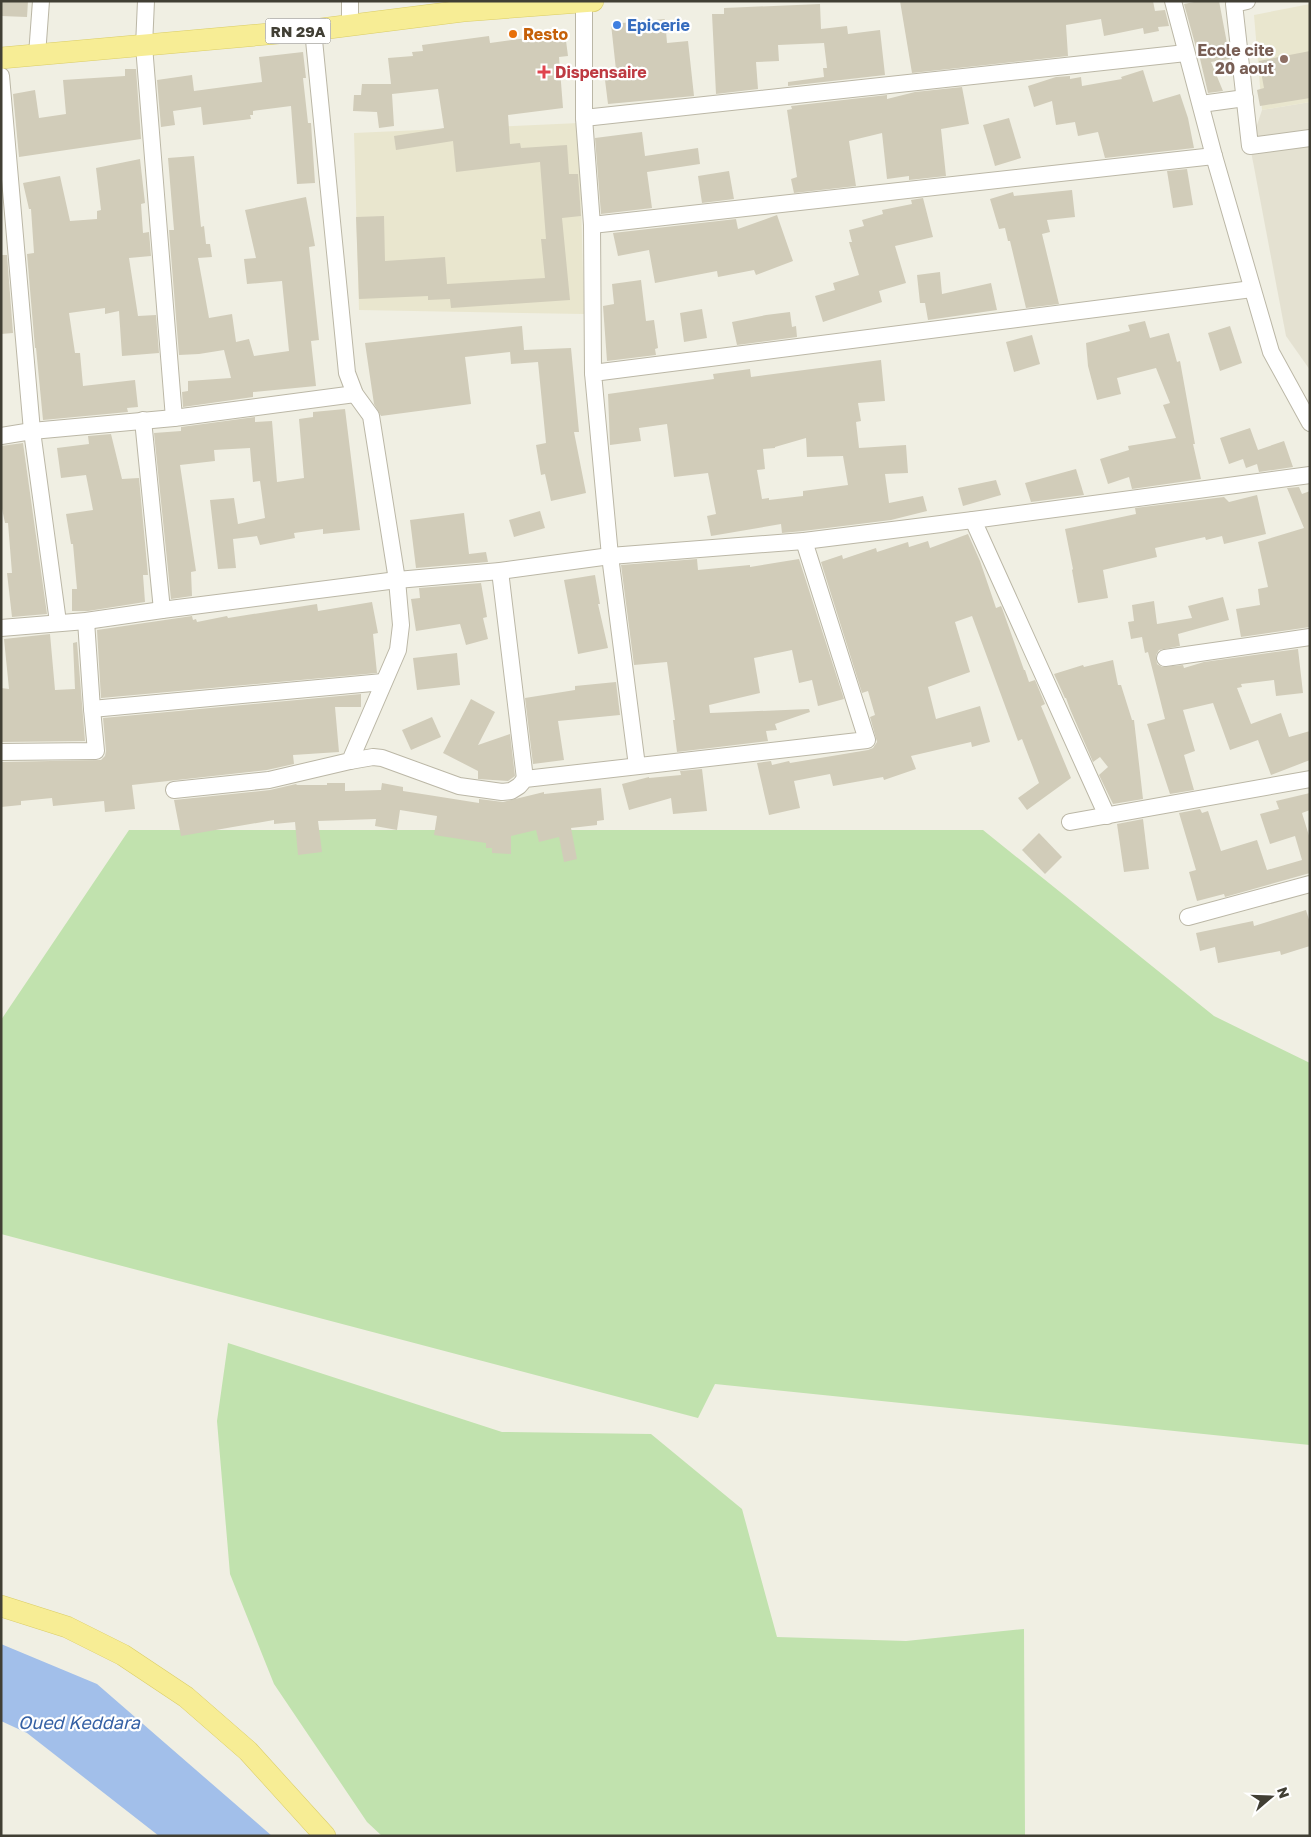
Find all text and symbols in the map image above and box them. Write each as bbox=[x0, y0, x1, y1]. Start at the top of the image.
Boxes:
place label: Epicerie bbox=[627, 15, 690, 35]
road number: RN 29A bbox=[266, 18, 330, 44]
marker: Epicerie bbox=[611, 19, 623, 31]
place label: Resto bbox=[523, 24, 569, 44]
marker: Resto bbox=[507, 28, 519, 40]
place label: Ecole cite 20 aout bbox=[1197, 40, 1274, 78]
marker: Ecole cite 20 aout bbox=[1278, 53, 1290, 65]
place label: Dispensaire bbox=[555, 62, 647, 82]
marker: Dispensaire bbox=[537, 65, 551, 79]
water label: Oued Keddara bbox=[18, 1711, 141, 1733]
north arrow bbox=[1246, 1772, 1296, 1822]
text: N bbox=[1274, 1785, 1294, 1800]

